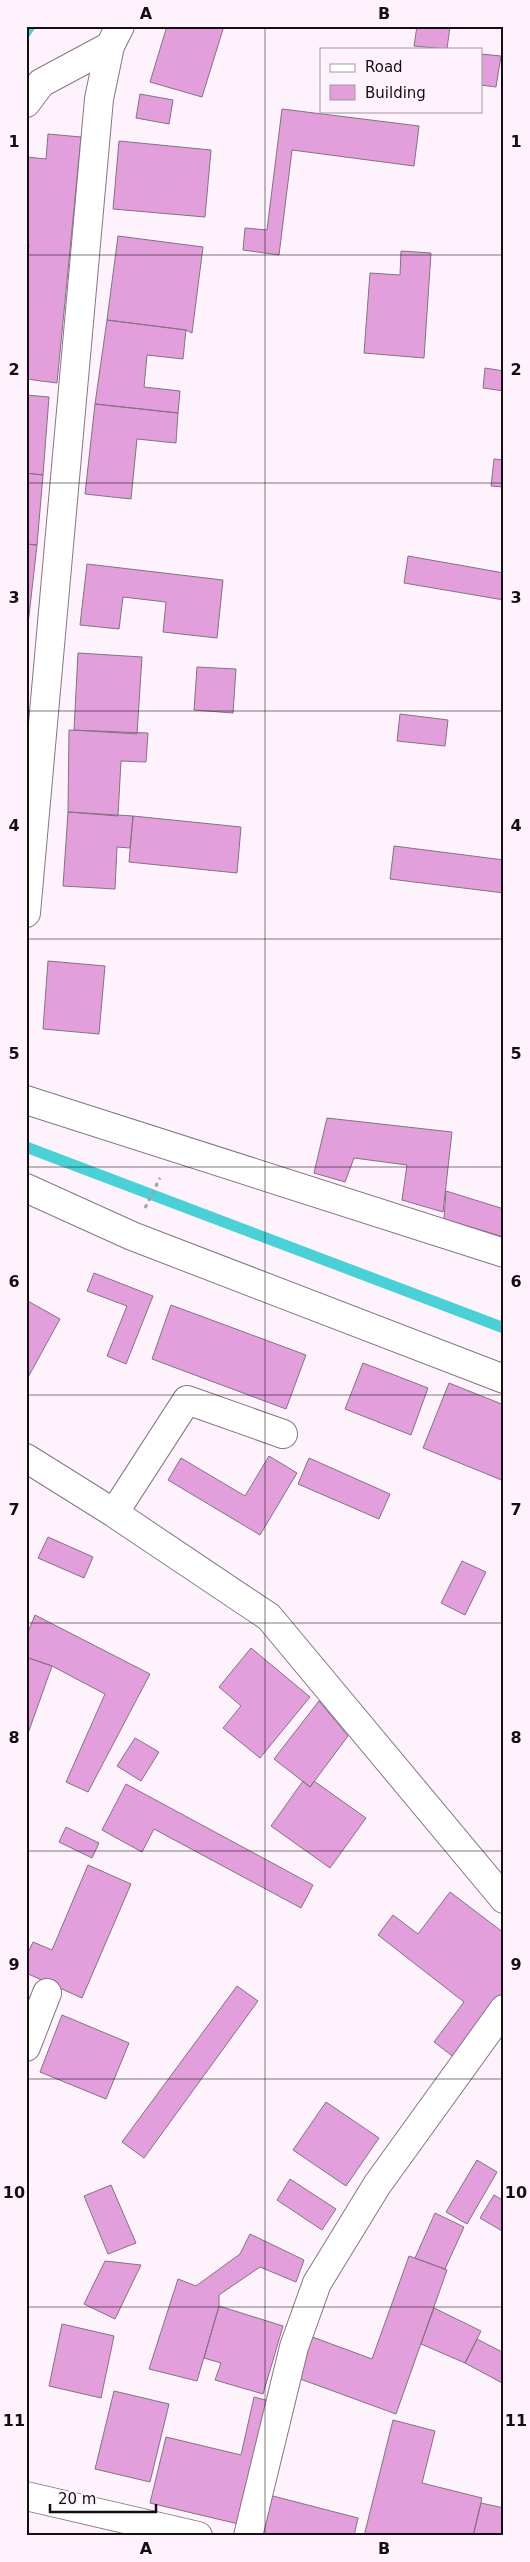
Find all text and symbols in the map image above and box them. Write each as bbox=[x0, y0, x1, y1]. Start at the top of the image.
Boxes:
text: A bbox=[140, 4, 153, 23]
text: B bbox=[378, 4, 390, 23]
legend bbox=[320, 48, 482, 112]
text: Road bbox=[365, 58, 403, 76]
text: Building bbox=[365, 84, 426, 102]
text: 1 bbox=[8, 132, 20, 151]
text: 1 bbox=[510, 132, 522, 151]
text: 2 bbox=[8, 360, 20, 379]
text: 2 bbox=[510, 360, 522, 379]
text: 3 bbox=[8, 588, 20, 607]
text: 3 bbox=[510, 588, 522, 607]
text: 4 bbox=[8, 816, 20, 835]
text: 4 bbox=[510, 816, 522, 835]
text: 5 bbox=[8, 1044, 20, 1063]
text: 5 bbox=[510, 1044, 522, 1063]
text: 6 bbox=[8, 1272, 20, 1291]
text: 6 bbox=[510, 1272, 522, 1291]
text: 7 bbox=[8, 1500, 20, 1519]
text: 7 bbox=[510, 1500, 522, 1519]
text: 8 bbox=[8, 1728, 20, 1747]
text: 8 bbox=[510, 1728, 522, 1747]
text: 9 bbox=[8, 1955, 20, 1974]
text: 9 bbox=[510, 1955, 522, 1974]
text: 10 bbox=[3, 2183, 25, 2202]
text: 10 bbox=[505, 2183, 527, 2202]
text: 11 bbox=[3, 2411, 25, 2430]
text: 11 bbox=[505, 2411, 527, 2430]
scale bar bbox=[50, 2482, 156, 2514]
text: 20 m bbox=[58, 2490, 96, 2508]
text: A bbox=[140, 2539, 153, 2558]
text: B bbox=[378, 2539, 390, 2558]

